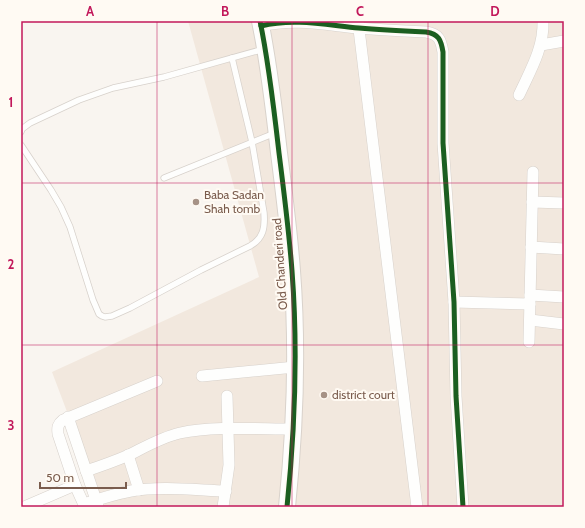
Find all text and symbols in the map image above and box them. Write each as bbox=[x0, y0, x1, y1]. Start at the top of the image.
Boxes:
text: A bbox=[86, 3, 95, 19]
text: B bbox=[221, 3, 229, 19]
text: C bbox=[356, 3, 364, 19]
text: D bbox=[490, 3, 500, 19]
text: 1 bbox=[9, 94, 13, 110]
place label: Baba Sadan Shah tomb bbox=[204, 187, 264, 216]
marker: Baba Sadan Shah tomb bbox=[191, 197, 201, 207]
street label: Old Chanderi road bbox=[269, 218, 290, 311]
text: 2 bbox=[8, 256, 15, 272]
place label: district court bbox=[332, 387, 395, 402]
marker: district court bbox=[319, 390, 329, 400]
text: 3 bbox=[7, 417, 15, 433]
scale bar bbox=[40, 464, 126, 490]
text: 50 m bbox=[46, 470, 74, 485]

